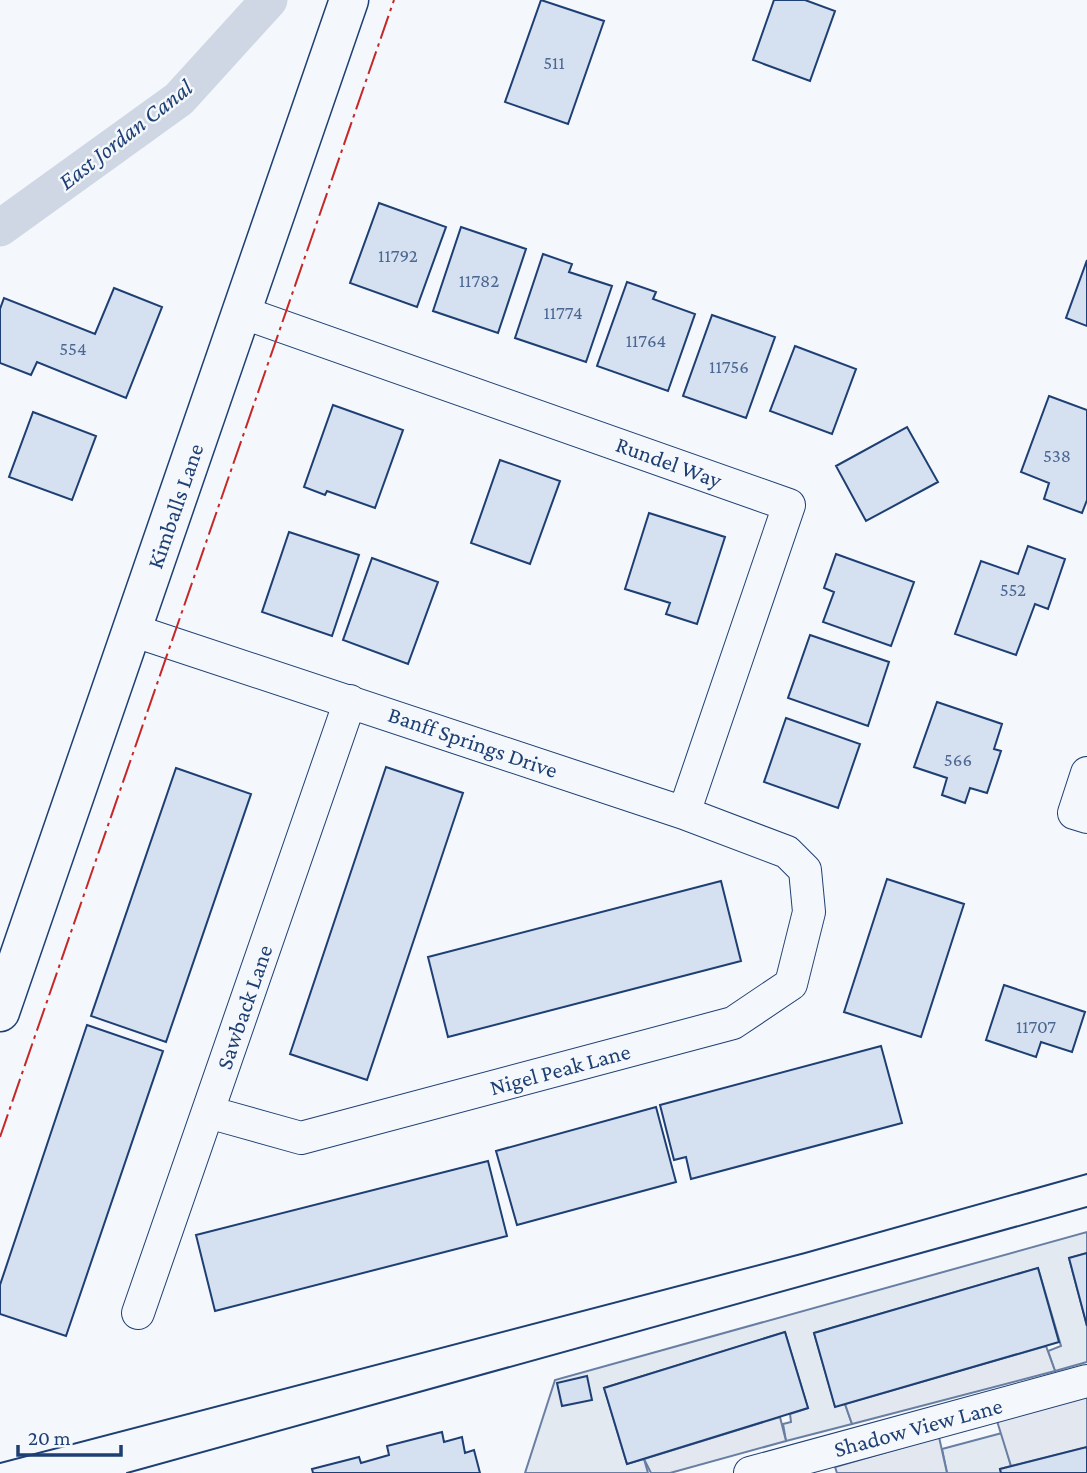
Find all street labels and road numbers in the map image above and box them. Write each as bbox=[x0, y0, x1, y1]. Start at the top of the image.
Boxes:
street label: Rundel Way bbox=[612, 431, 726, 493]
street label: Kimballs Lane bbox=[142, 440, 208, 572]
street label: Banff Springs Drive bbox=[385, 701, 561, 783]
street label: Sawback Lane bbox=[211, 941, 277, 1073]
street label: Nigel Peak Lane bbox=[487, 1038, 633, 1100]
street label: Shadow View Lane bbox=[831, 1392, 1005, 1462]

